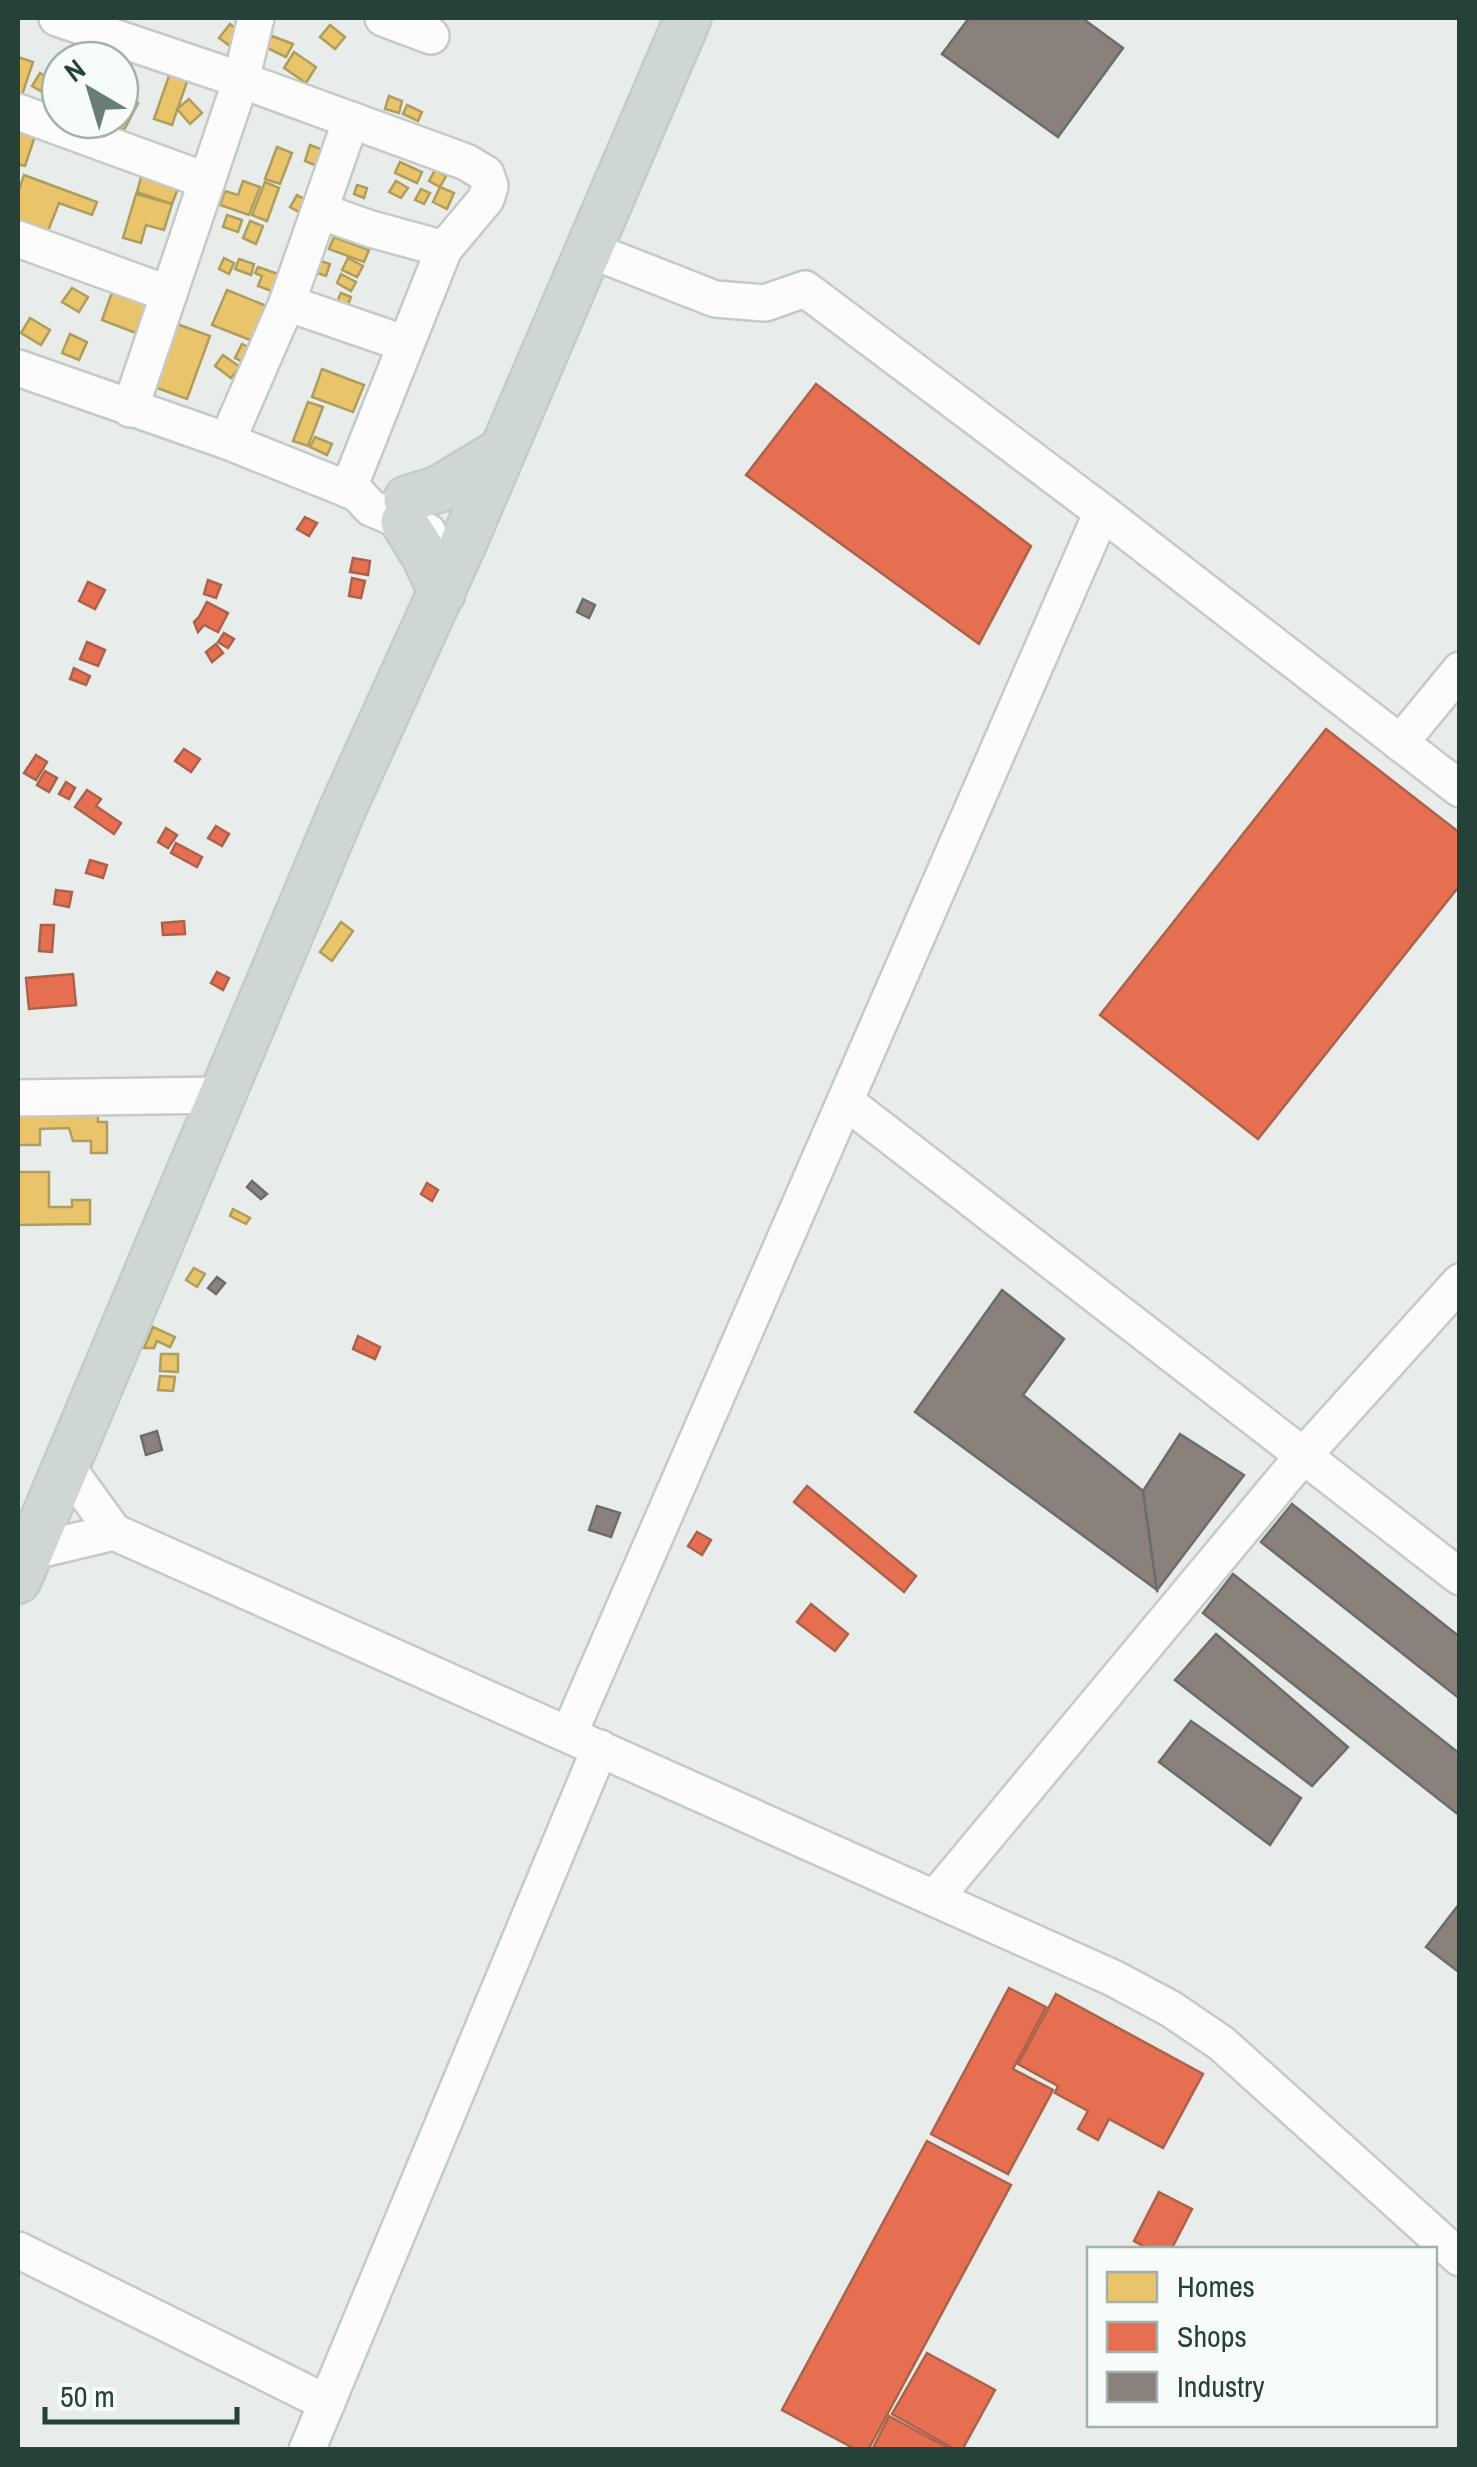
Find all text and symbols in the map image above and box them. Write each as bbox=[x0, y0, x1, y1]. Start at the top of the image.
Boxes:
north arrow bbox=[40, 40, 140, 140]
text: N bbox=[56, 50, 93, 90]
legend bbox=[1087, 2247, 1437, 2427]
text: Homes bbox=[1177, 2266, 1255, 2306]
text: Shops bbox=[1177, 2316, 1247, 2356]
scale bar bbox=[45, 2362, 238, 2424]
text: Industry bbox=[1177, 2366, 1265, 2406]
text: 50 m bbox=[60, 2376, 115, 2416]

